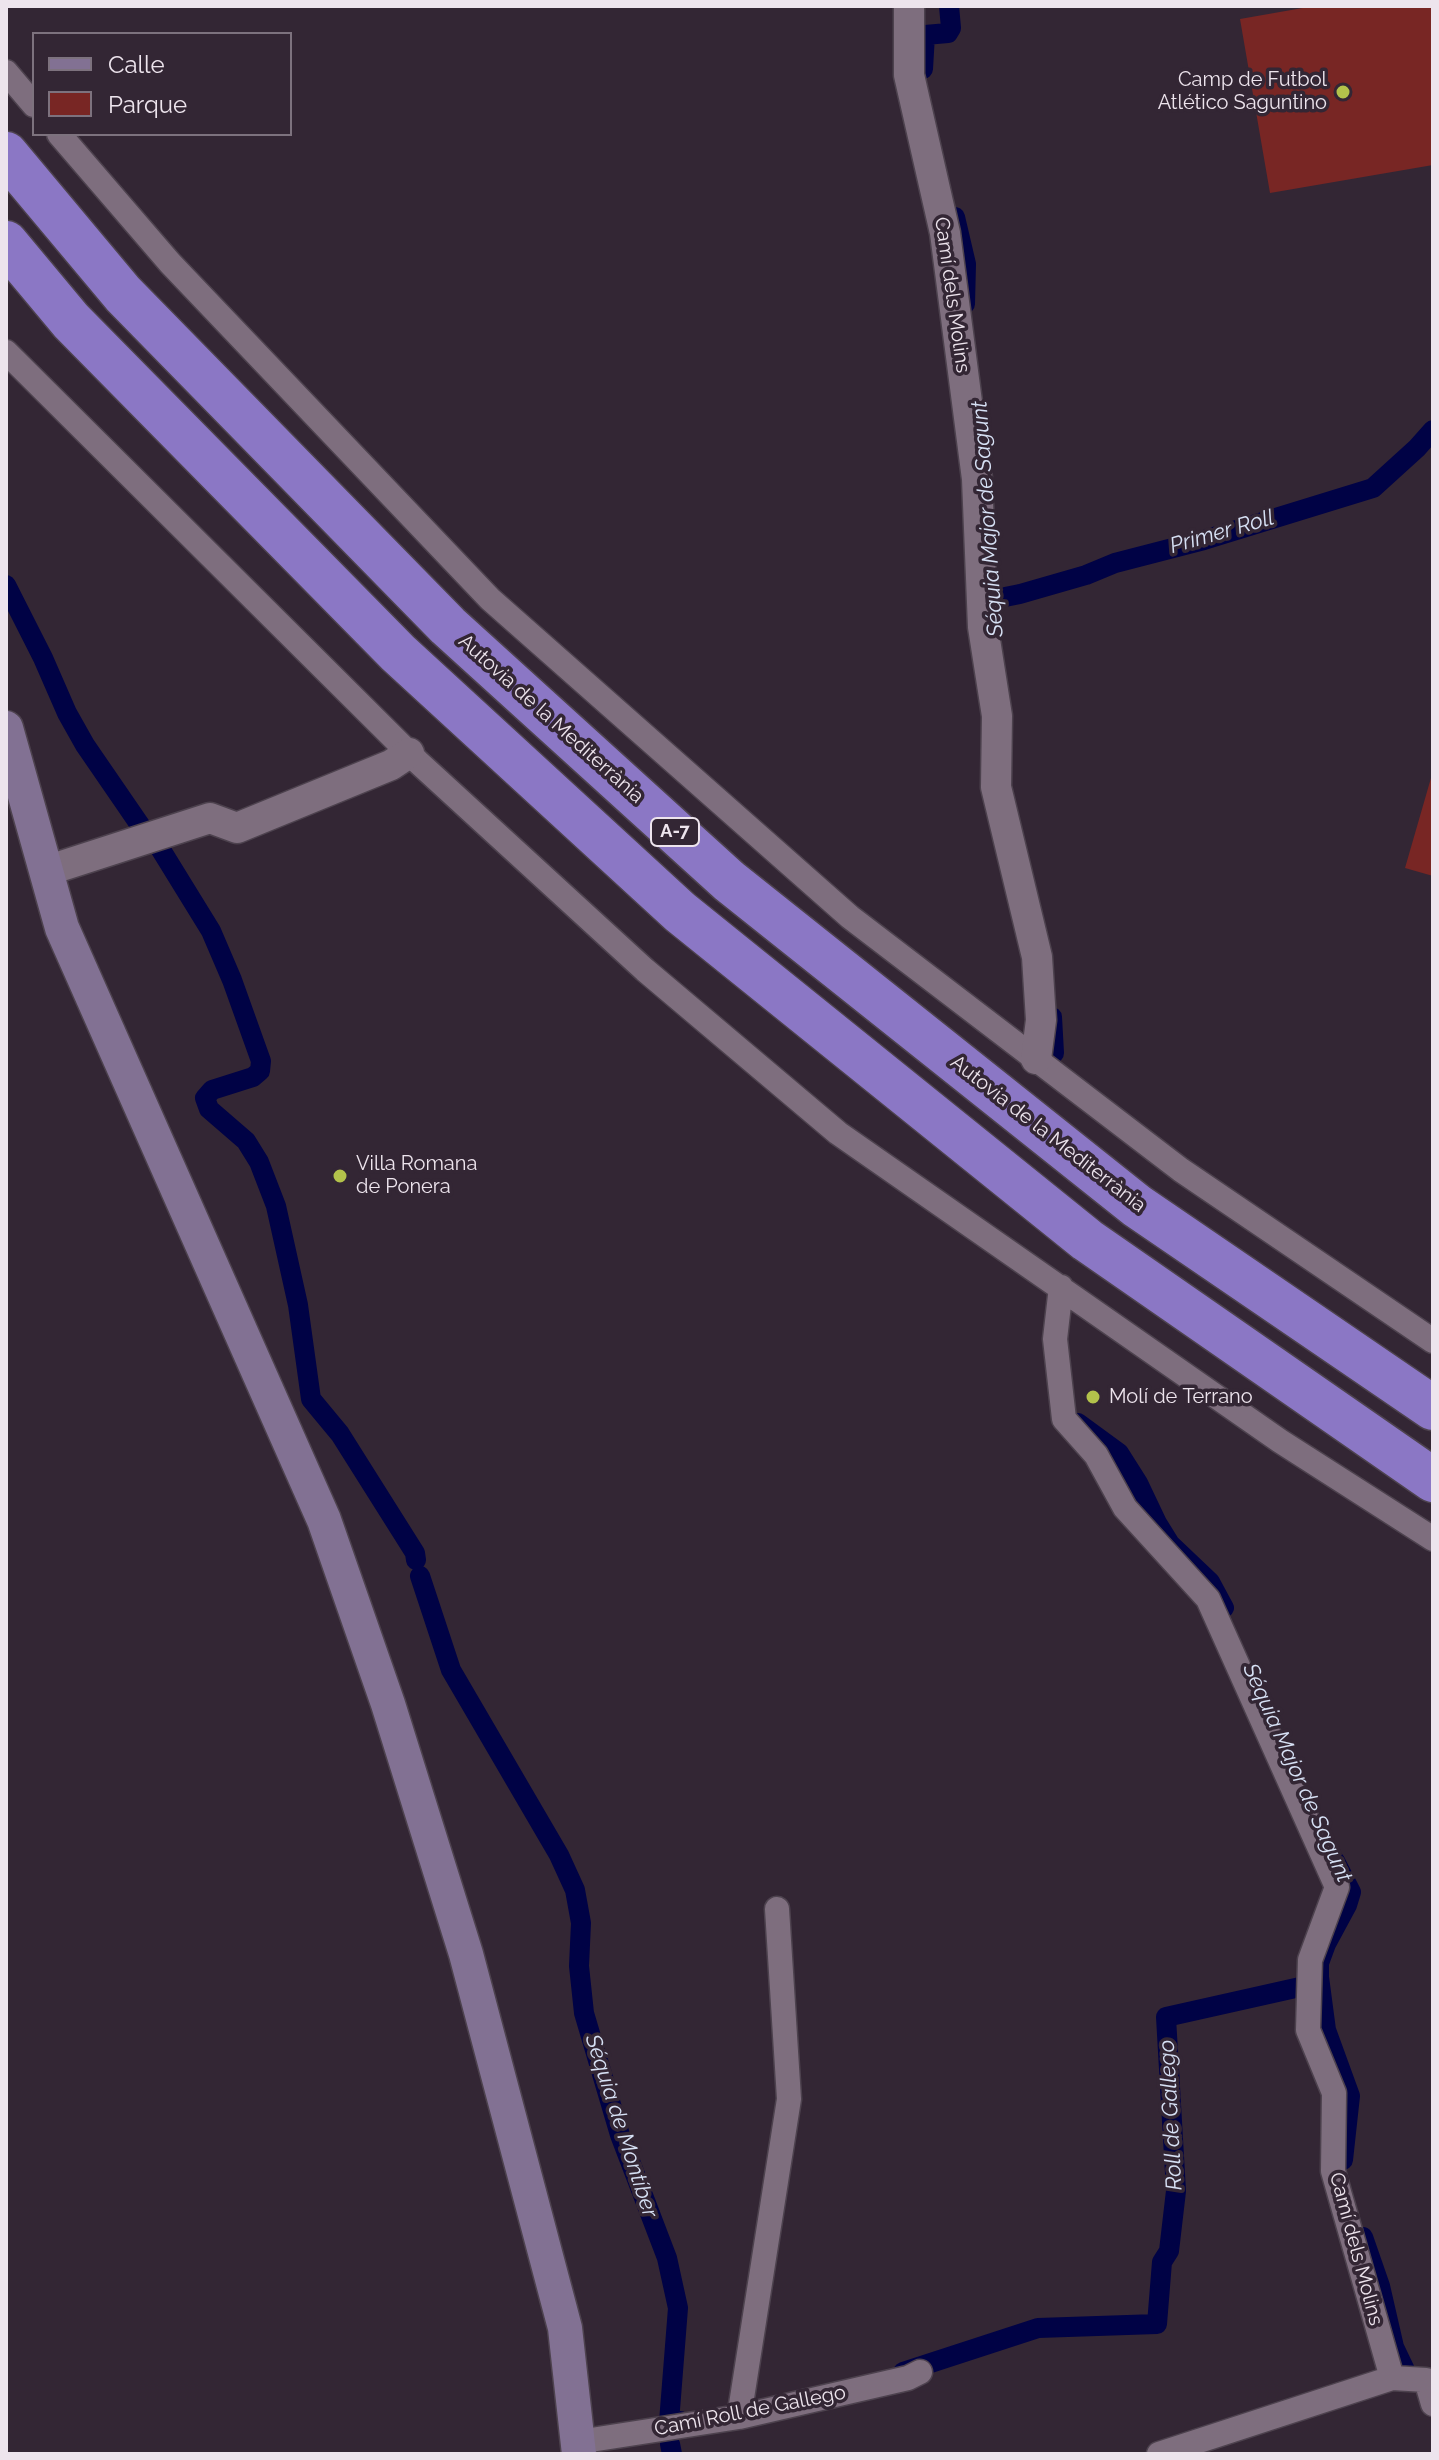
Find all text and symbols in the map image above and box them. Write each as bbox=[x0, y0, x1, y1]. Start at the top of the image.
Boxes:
legend bbox=[32, 32, 292, 136]
text: Calle bbox=[108, 50, 165, 79]
place label: Camp de Futbol Atlético Saguntino bbox=[1158, 68, 1327, 115]
marker: Camp de Futbol Atlético Saguntino bbox=[1334, 83, 1352, 101]
text: Parque bbox=[108, 90, 187, 119]
street label: Camí dels Molins bbox=[929, 215, 975, 375]
water label: Séquia Major de Sagunt bbox=[967, 400, 1009, 638]
water label: Primer Roll bbox=[1167, 505, 1277, 559]
street label: Autovia de la Mediterrània bbox=[453, 629, 649, 809]
road number: A-7 bbox=[651, 818, 699, 846]
street label: Autovia de la Mediterrània bbox=[946, 1050, 1150, 1218]
place label: Villa Romana de Ponera bbox=[356, 1152, 477, 1199]
marker: Villa Romana de Ponera bbox=[331, 1167, 349, 1185]
place label: Molí de Terrano bbox=[1109, 1385, 1253, 1409]
marker: Molí de Terrano bbox=[1084, 1388, 1102, 1406]
water label: Séquia Major de Sagunt bbox=[1237, 1660, 1357, 1886]
water label: Séquia de Montíber bbox=[579, 2031, 663, 2221]
water label: Roll de Gallego bbox=[1154, 2039, 1188, 2191]
street label: Camí dels Molins bbox=[1324, 2170, 1388, 2328]
street label: Camí Roll de Gallego bbox=[652, 2381, 848, 2441]

